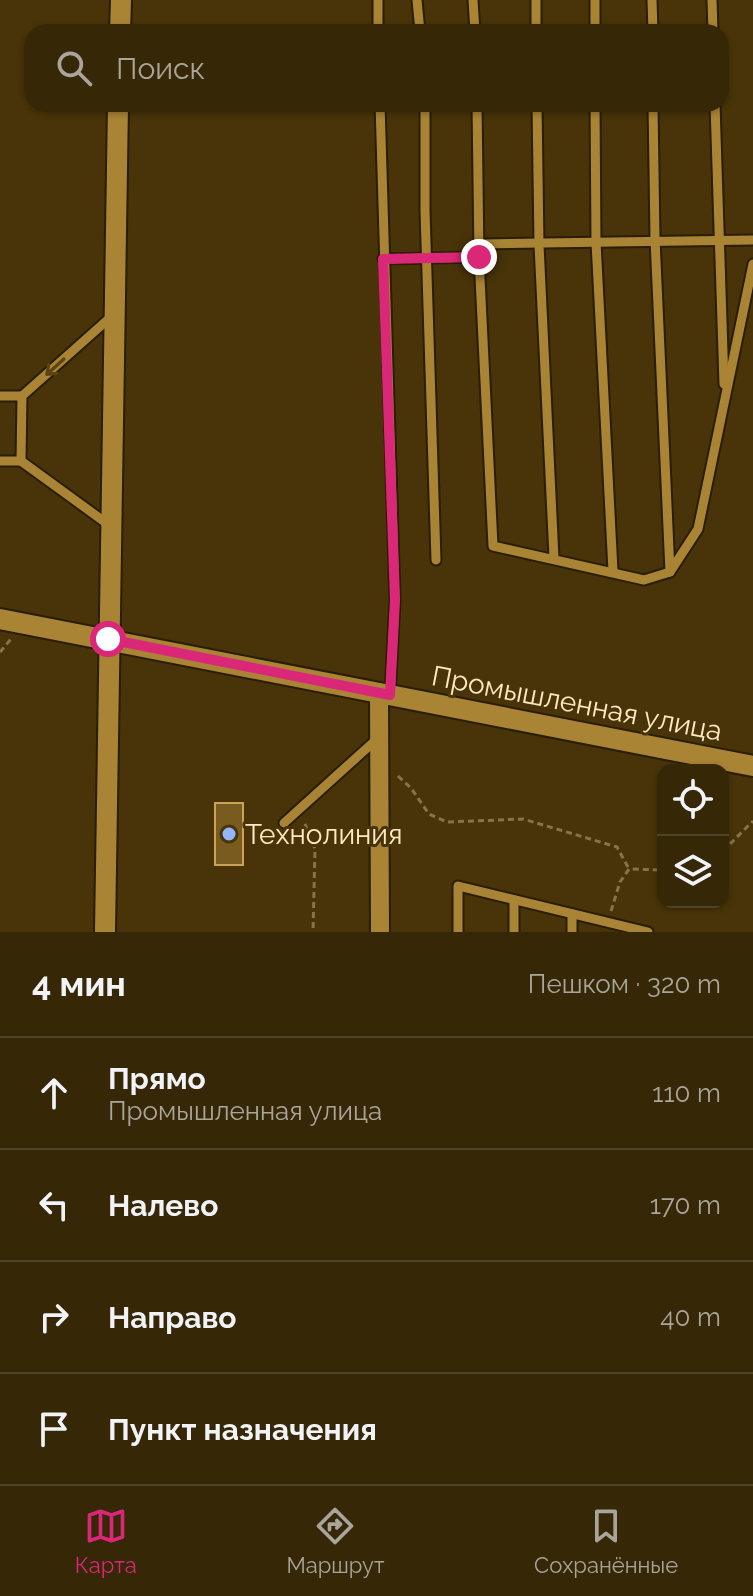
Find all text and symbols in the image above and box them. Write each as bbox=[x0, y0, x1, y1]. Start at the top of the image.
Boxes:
search box bbox=[24, 24, 729, 112]
icon: search bbox=[52, 46, 96, 90]
text: Поиск bbox=[116, 51, 205, 86]
route end bbox=[461, 239, 497, 275]
one-way arrow bbox=[45, 357, 65, 375]
route start bbox=[90, 621, 126, 657]
street label: Промышленная улица bbox=[429, 659, 725, 748]
map controls bbox=[657, 764, 729, 908]
button: locate bbox=[657, 764, 729, 836]
place label: Технолиния bbox=[245, 818, 403, 851]
marker: Технолиния bbox=[220, 825, 238, 843]
button: layers bbox=[657, 836, 729, 908]
text: 4 мин bbox=[32, 964, 126, 1004]
text: Пешком · 320 m bbox=[528, 969, 721, 999]
text: Прямо bbox=[108, 1061, 206, 1096]
icon: ahead bbox=[32, 1071, 76, 1115]
text: 110 m bbox=[652, 1078, 721, 1108]
text: Промышленная улица bbox=[108, 1096, 382, 1126]
icon: left bbox=[32, 1183, 76, 1227]
text: Налево bbox=[108, 1188, 218, 1223]
text: 170 m bbox=[650, 1190, 721, 1220]
icon: right bbox=[32, 1295, 76, 1339]
text: Направо bbox=[108, 1300, 237, 1335]
text: 40 m bbox=[660, 1302, 721, 1332]
icon: arrive bbox=[32, 1407, 76, 1451]
text: Пункт назначения bbox=[108, 1412, 377, 1447]
tab: Карта bbox=[75, 1504, 137, 1578]
tab: Маршрут bbox=[286, 1504, 384, 1578]
tab: Сохранённые bbox=[534, 1504, 678, 1578]

